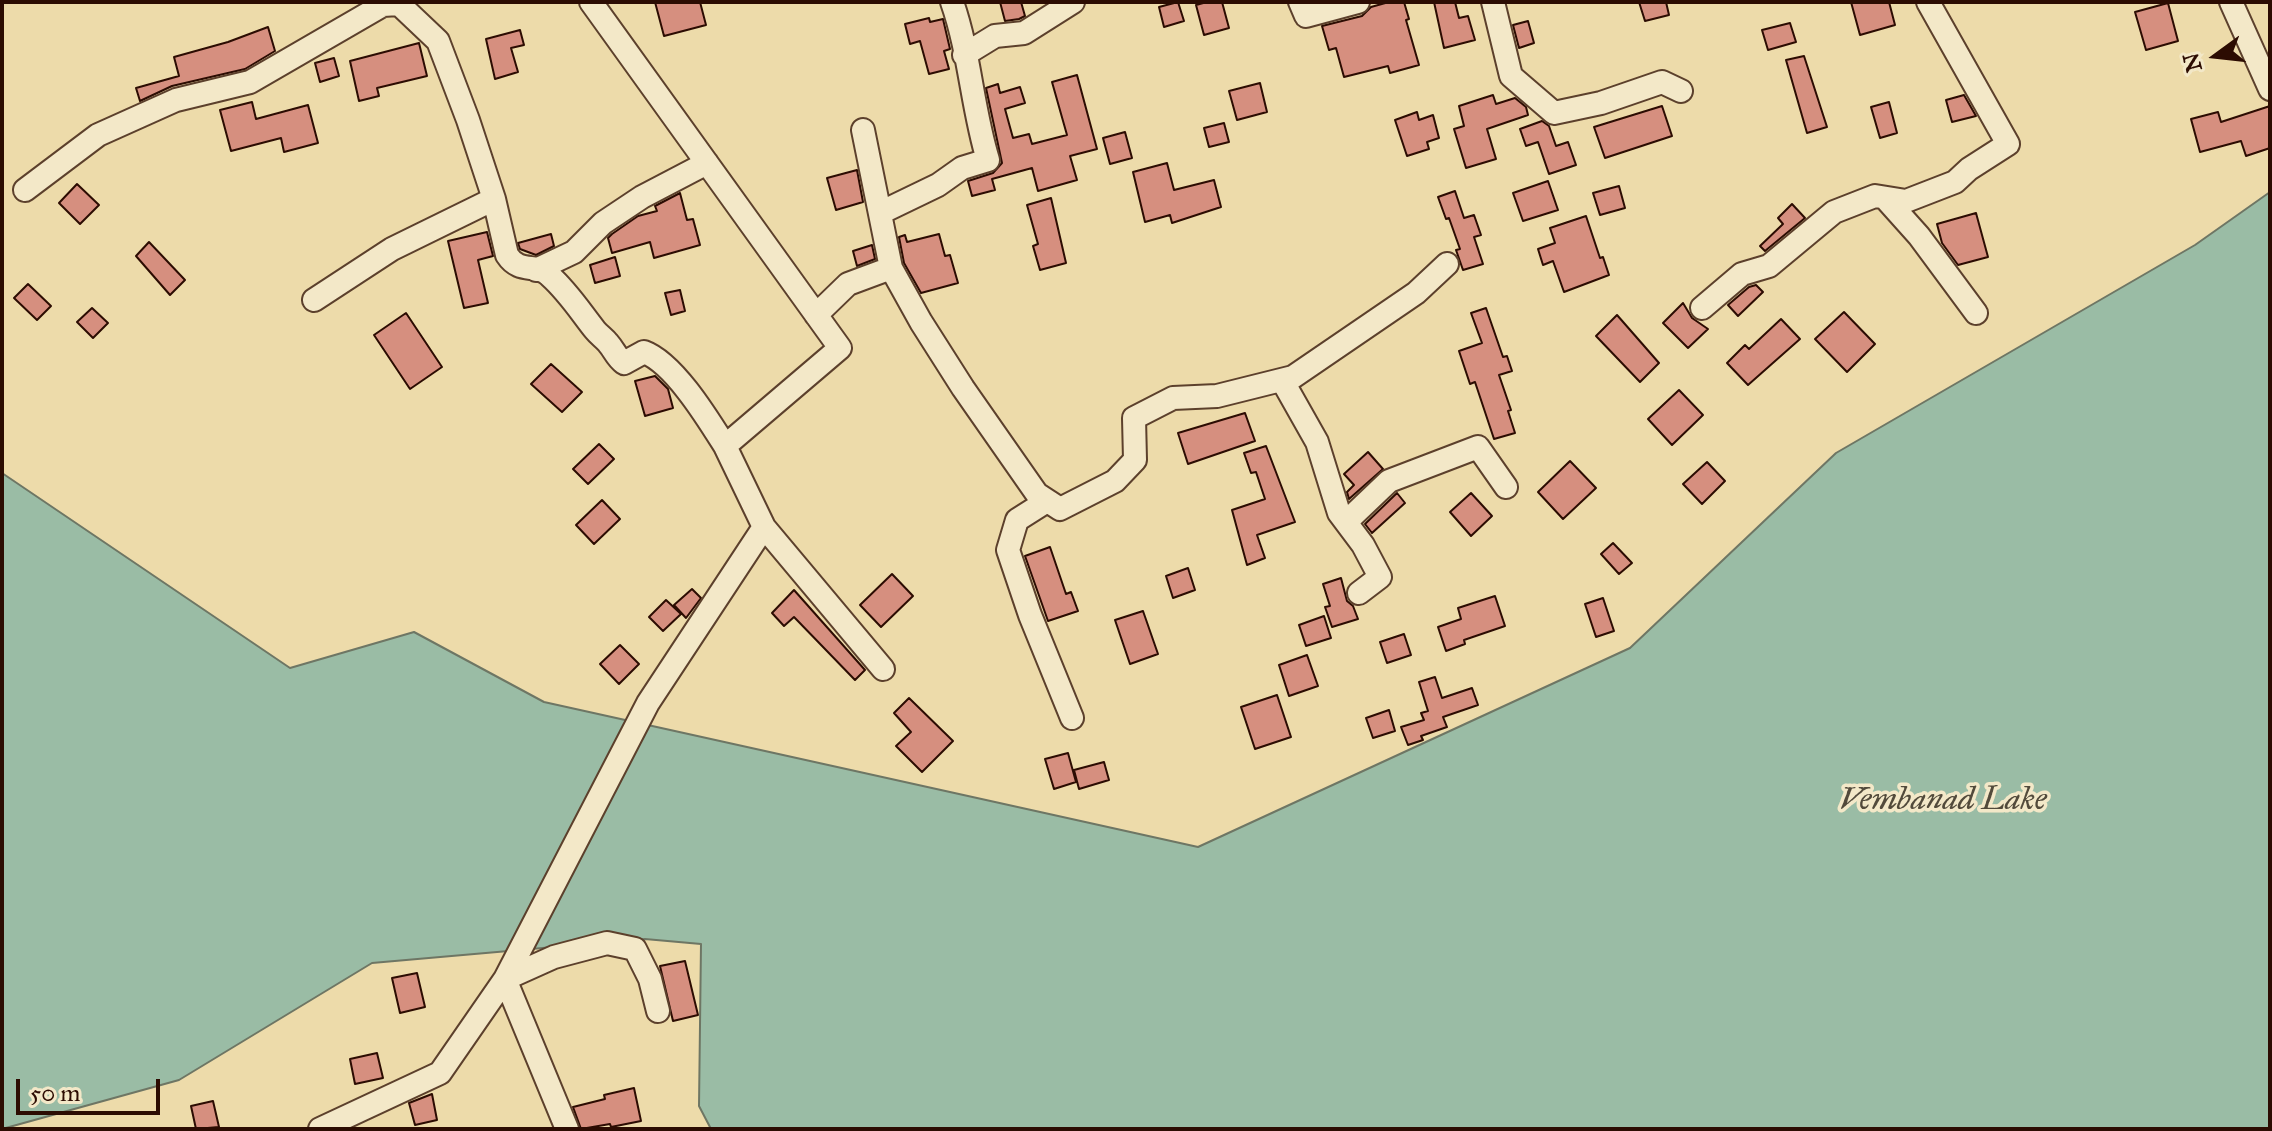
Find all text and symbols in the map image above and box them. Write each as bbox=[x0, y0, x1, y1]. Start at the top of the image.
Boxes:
north arrow bbox=[2176, 16, 2256, 96]
text: N bbox=[2177, 50, 2208, 75]
water label: Vembanad Lake bbox=[1839, 782, 2047, 820]
scale bar bbox=[20, 1063, 164, 1113]
text: 50 m bbox=[30, 1078, 80, 1108]

